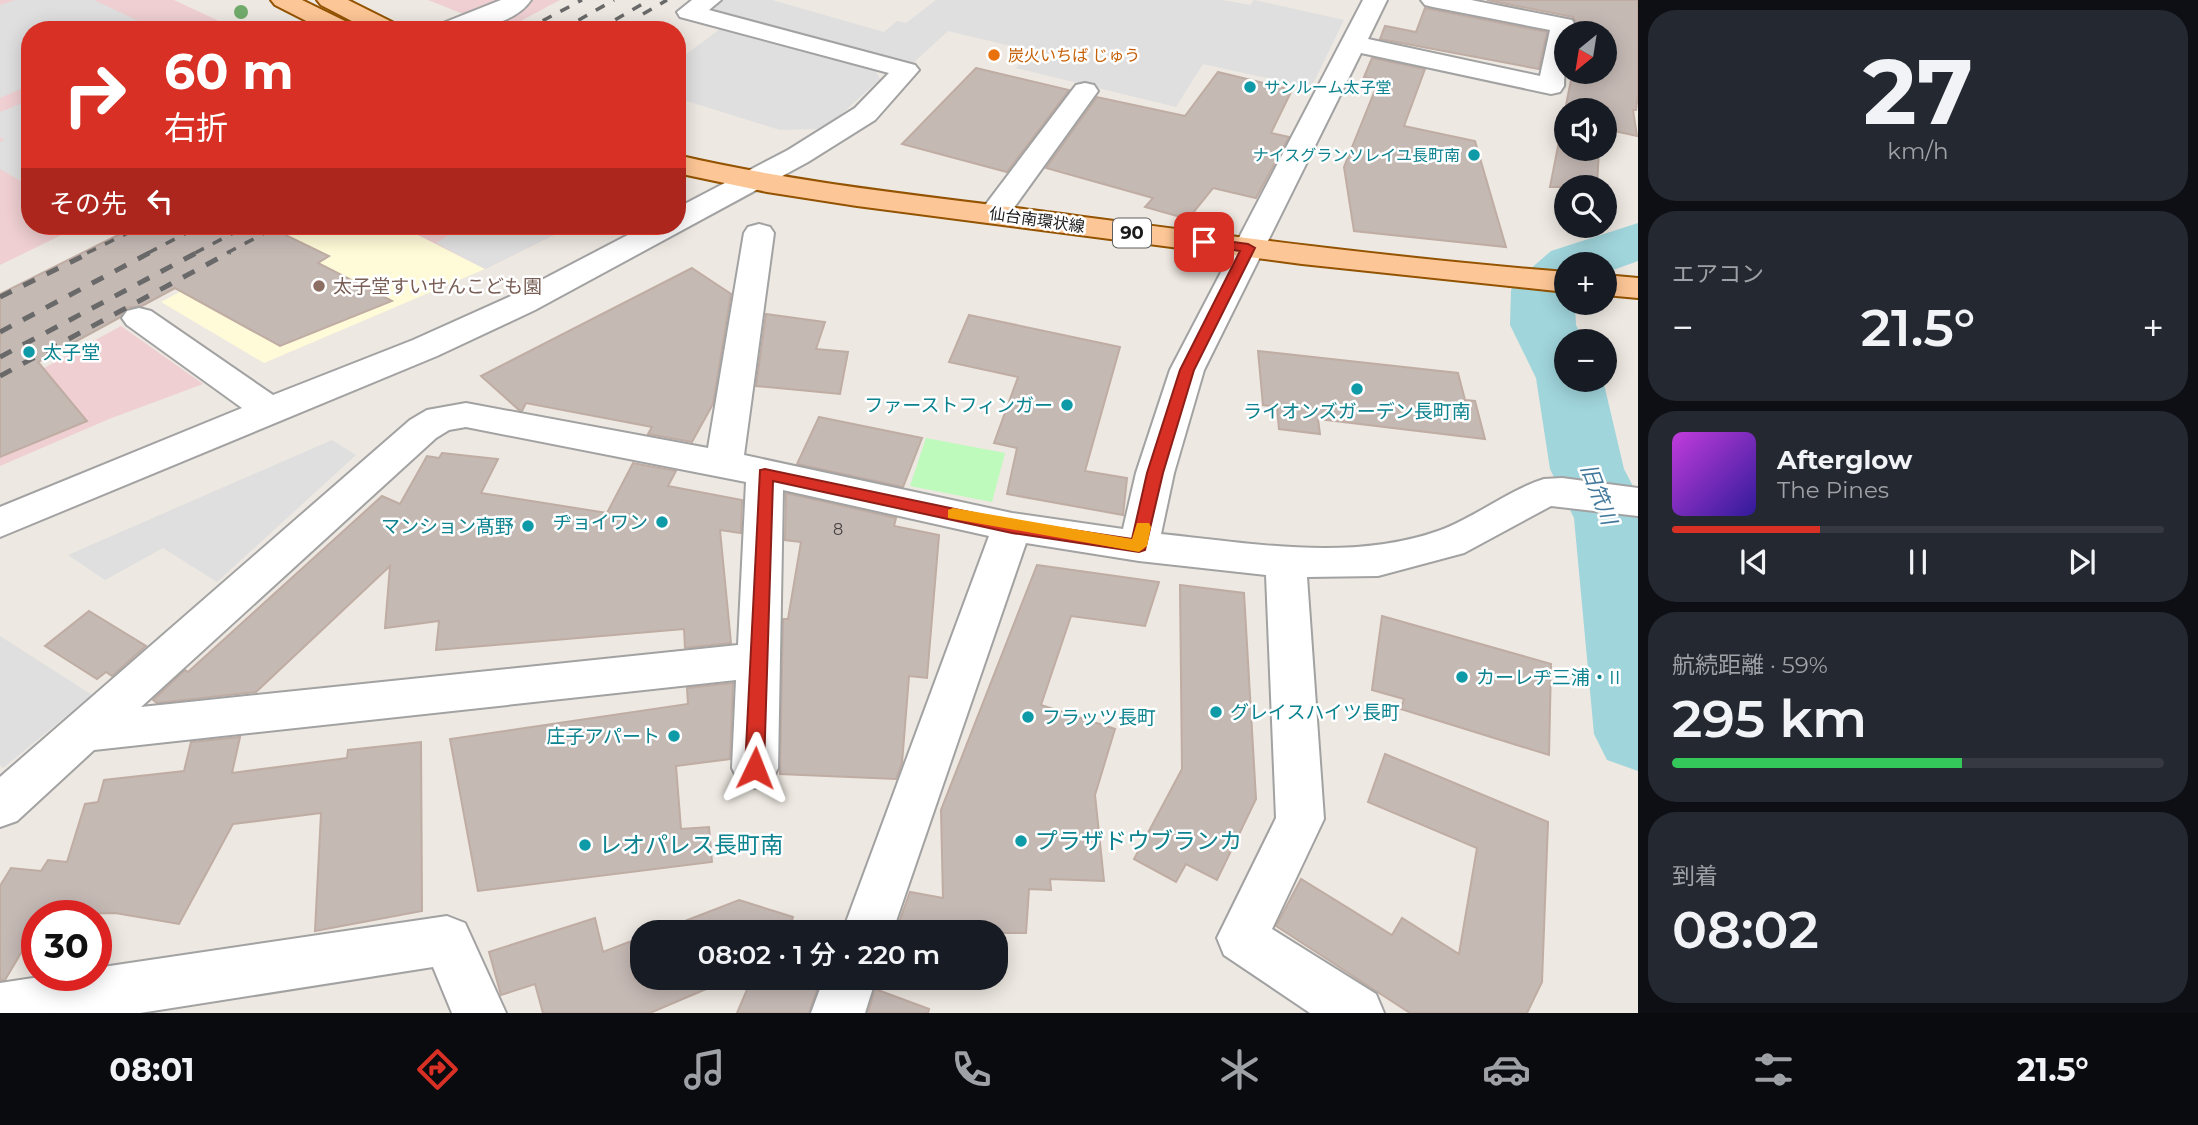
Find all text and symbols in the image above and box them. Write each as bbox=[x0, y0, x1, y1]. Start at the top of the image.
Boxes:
north arrow bbox=[1554, 21, 1617, 84]
map controls bbox=[1554, 21, 1617, 392]
text: 27 bbox=[1863, 36, 1973, 147]
text: 60 m bbox=[164, 42, 294, 101]
place label: 炭火いちば じゅう bbox=[1008, 46, 1140, 65]
marker: 炭火いちば じゅう bbox=[986, 47, 1002, 63]
icon: right bbox=[49, 49, 140, 140]
place label: サンルーム太子堂 bbox=[1264, 78, 1392, 97]
marker: サンルーム太子堂 bbox=[1242, 79, 1258, 95]
button: sound bbox=[1554, 98, 1617, 161]
text: 右折 bbox=[164, 108, 228, 147]
text: km/h bbox=[1887, 137, 1949, 165]
place label: ナイスグランソレイユ長町南 bbox=[1253, 146, 1460, 165]
marker: ナイスグランソレイユ長町南 bbox=[1466, 147, 1482, 163]
button: search bbox=[1554, 175, 1617, 238]
icon: left bbox=[141, 182, 179, 220]
text: その先 bbox=[49, 188, 127, 220]
street label: 仙台南環状線 bbox=[988, 204, 1086, 236]
pin bbox=[1174, 212, 1234, 272]
road number: 90 bbox=[1113, 218, 1151, 247]
icon: arrive bbox=[1185, 223, 1223, 261]
button: + bbox=[1554, 252, 1617, 315]
text: エアコン bbox=[1672, 260, 1764, 288]
place label: 太子堂すいせんこども園 bbox=[333, 275, 542, 298]
marker: 太子堂すいせんこども園 bbox=[311, 278, 327, 294]
text: 21.5° bbox=[1861, 296, 1975, 359]
text: − bbox=[1672, 304, 1694, 351]
text: + bbox=[2142, 304, 2164, 351]
button: − bbox=[1554, 329, 1617, 392]
place label: 太子堂 bbox=[43, 341, 100, 364]
marker: 太子堂 bbox=[21, 344, 37, 360]
marker: ライオンズガーデン長町南 bbox=[1349, 381, 1365, 397]
place label: ファーストフィンガー bbox=[864, 394, 1053, 417]
marker: ファーストフィンガー bbox=[1059, 397, 1075, 413]
place label: ライオンズガーデン長町南 bbox=[1243, 400, 1471, 423]
text: Afterglow bbox=[1777, 444, 1912, 476]
water label: 旧笊川 bbox=[1576, 460, 1623, 530]
text: The Pines bbox=[1777, 476, 1889, 504]
place label: ヂョイワン bbox=[553, 511, 648, 534]
marker: ヂョイワン bbox=[654, 514, 670, 530]
place label: マンション髙野 bbox=[381, 515, 514, 538]
marker: マンション髙野 bbox=[520, 518, 536, 534]
house number: 8 bbox=[833, 520, 843, 539]
icon: previous bbox=[1735, 543, 1773, 581]
icon: pause bbox=[1899, 543, 1937, 581]
icon: next bbox=[2063, 543, 2101, 581]
text: 航続距離 · 59% bbox=[1672, 651, 1828, 679]
place label: カーレヂ三浦・II bbox=[1476, 666, 1620, 689]
marker: カーレヂ三浦・II bbox=[1454, 669, 1470, 685]
text: 295 km bbox=[1672, 687, 1867, 750]
place label: グレイスハイツ長町 bbox=[1230, 701, 1400, 724]
marker: グレイスハイツ長町 bbox=[1208, 704, 1224, 720]
place label: フラッツ長町 bbox=[1042, 706, 1156, 729]
marker: フラッツ長町 bbox=[1020, 709, 1036, 725]
place label: 庄子アパート bbox=[546, 725, 660, 748]
marker: 庄子アパート bbox=[666, 728, 682, 744]
position arrow bbox=[718, 731, 792, 805]
place label: プラザドウブランカ bbox=[1035, 827, 1242, 855]
place label: レオパレス長町南 bbox=[599, 831, 783, 859]
marker: プラザドウブランカ bbox=[1013, 833, 1029, 849]
marker: レオパレス長町南 bbox=[577, 837, 593, 853]
text: 到着 bbox=[1672, 862, 1718, 890]
text: 08:02 bbox=[1672, 898, 1819, 961]
speed limit sign: 30 bbox=[21, 900, 112, 991]
text: 08:02 · 1 分 · 220 m bbox=[698, 939, 940, 971]
icon: directions bbox=[413, 1045, 462, 1094]
icon: music bbox=[680, 1045, 729, 1094]
icon: phone bbox=[947, 1045, 996, 1094]
icon: climate bbox=[1215, 1045, 1264, 1094]
icon: car bbox=[1482, 1045, 1531, 1094]
icon: filters bbox=[1749, 1045, 1798, 1094]
text: 08:01 bbox=[109, 1050, 195, 1089]
text: 21.5° bbox=[2017, 1050, 2089, 1089]

